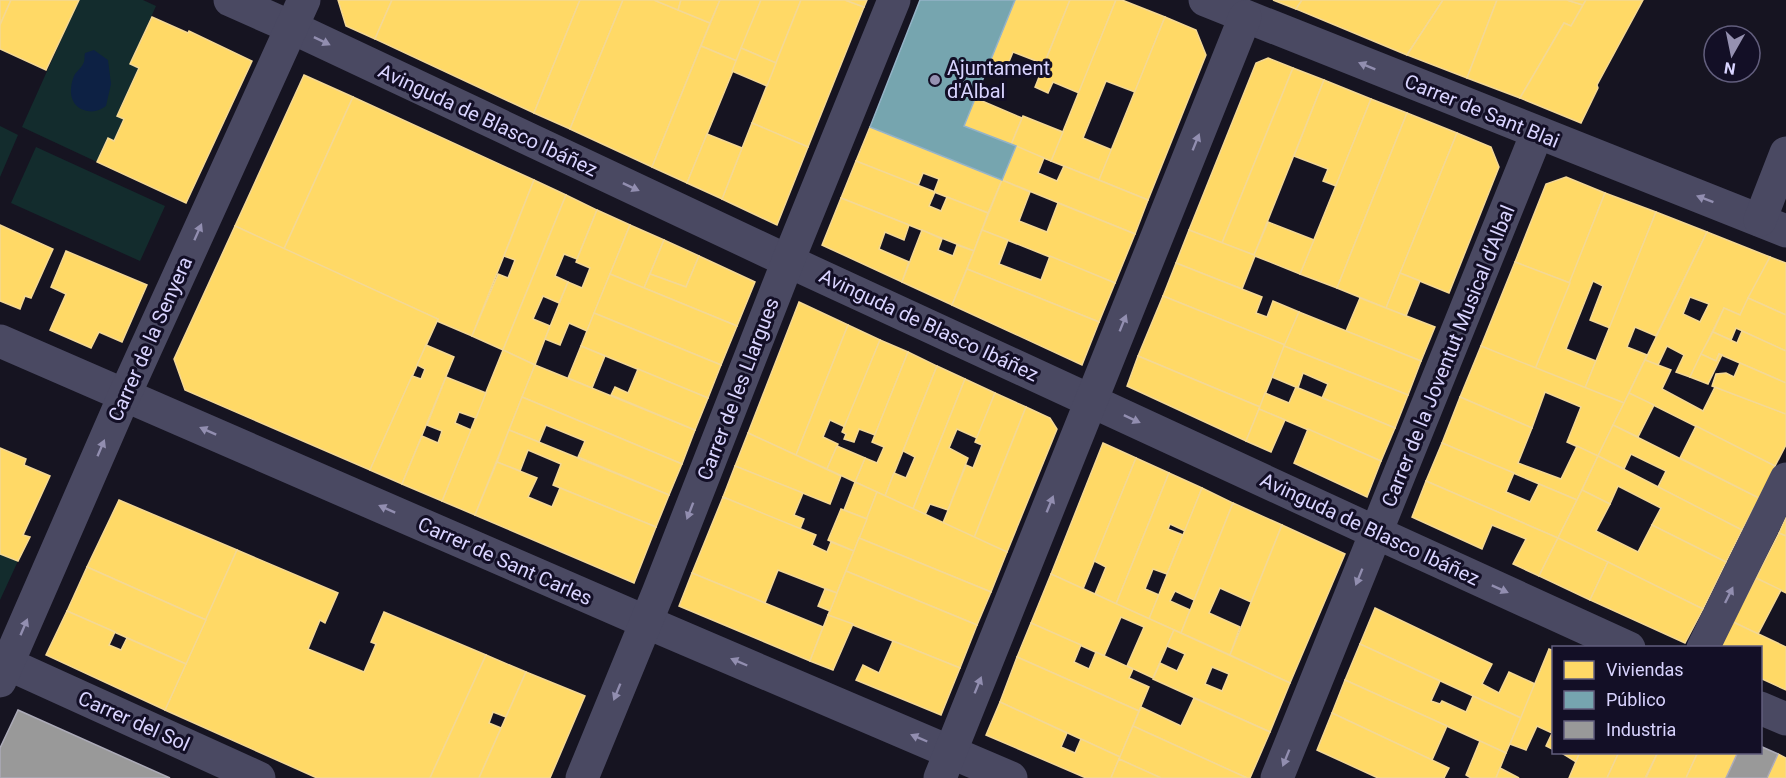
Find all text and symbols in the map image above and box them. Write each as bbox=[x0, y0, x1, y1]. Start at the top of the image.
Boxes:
north arrow bbox=[1702, 24, 1762, 84]
one-way arrow bbox=[313, 37, 330, 46]
place label: Ajuntament d'Albal bbox=[947, 56, 1050, 103]
text: N bbox=[1723, 58, 1737, 79]
street label: Avinguda de Blasco Ibáñez bbox=[375, 59, 601, 181]
one-way arrow bbox=[1358, 61, 1376, 71]
street label: Carrer de Sant Blai bbox=[1401, 69, 1563, 153]
marker: Ajuntament d'Albal bbox=[928, 73, 942, 87]
one-way arrow bbox=[1191, 133, 1201, 151]
one-way arrow bbox=[623, 182, 641, 192]
one-way arrow bbox=[1696, 193, 1714, 203]
street label: Carrer de la Joventut Musical d'Albal bbox=[1376, 202, 1520, 510]
one-way arrow bbox=[193, 223, 203, 241]
street label: Carrer de la Senyera bbox=[103, 253, 197, 425]
street label: Avinguda de Blasco Ibáñez bbox=[816, 264, 1042, 386]
street label: Carrer de les Llargues bbox=[692, 294, 784, 484]
one-way arrow bbox=[1119, 314, 1128, 332]
one-way arrow bbox=[1124, 415, 1141, 424]
one-way arrow bbox=[199, 426, 217, 436]
one-way arrow bbox=[96, 439, 106, 457]
street label: Avinguda de Blasco Ibáñez bbox=[1257, 468, 1483, 590]
one-way arrow bbox=[1046, 495, 1055, 513]
one-way arrow bbox=[685, 502, 695, 520]
one-way arrow bbox=[378, 504, 396, 513]
street label: Carrer de Sant Carles bbox=[414, 512, 596, 610]
one-way arrow bbox=[1354, 569, 1364, 587]
one-way arrow bbox=[1491, 584, 1509, 594]
one-way arrow bbox=[1724, 586, 1734, 603]
one-way arrow bbox=[19, 619, 28, 636]
legend bbox=[1552, 646, 1762, 754]
one-way arrow bbox=[730, 657, 748, 667]
text: Viviendas bbox=[1606, 659, 1684, 680]
one-way arrow bbox=[974, 676, 983, 694]
one-way arrow bbox=[612, 683, 622, 701]
street label: Carrer del Sol bbox=[75, 686, 193, 756]
text: Público bbox=[1606, 689, 1666, 710]
text: Industria bbox=[1606, 719, 1676, 740]
one-way arrow bbox=[910, 734, 927, 743]
one-way arrow bbox=[1281, 749, 1290, 767]

